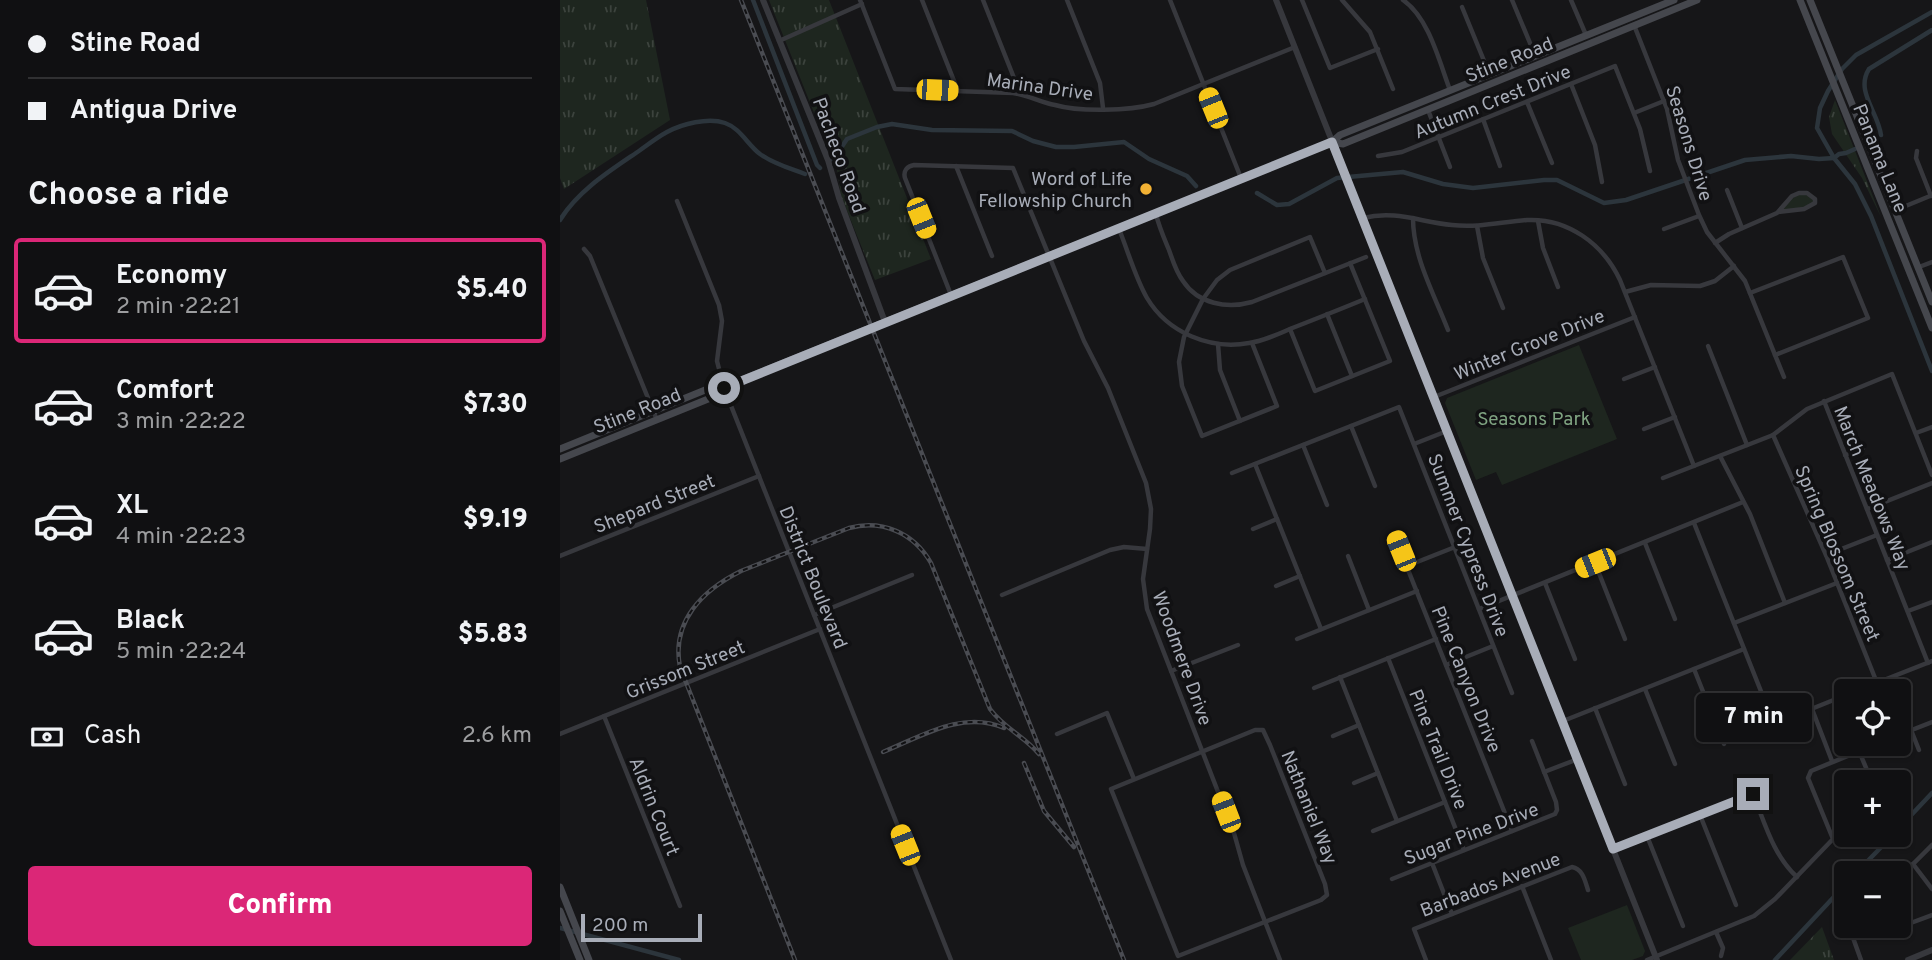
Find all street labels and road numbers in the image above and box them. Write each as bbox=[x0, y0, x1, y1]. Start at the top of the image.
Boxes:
street label: Stine Road bbox=[1462, 32, 1557, 89]
street label: Autumn Crest Drive bbox=[1411, 60, 1575, 145]
street label: Marina Drive bbox=[985, 69, 1095, 107]
street label: Seasons Drive bbox=[1659, 83, 1717, 204]
street label: Pacheco Road bbox=[806, 94, 870, 217]
street label: Panama Lane bbox=[1846, 101, 1912, 217]
street label: Winter Grove Drive bbox=[1451, 305, 1609, 387]
street label: Stine Road bbox=[590, 383, 685, 440]
street label: March Meadows Way bbox=[1827, 403, 1915, 575]
street label: Summer Cypress Drive bbox=[1421, 451, 1513, 641]
street label: Spring Blossom Street bbox=[1788, 462, 1884, 646]
street label: Shepard Street bbox=[591, 470, 719, 540]
street label: District Boulevard bbox=[773, 503, 852, 653]
street label: Woodmere Drive bbox=[1146, 588, 1217, 729]
street label: Pine Canyon Drive bbox=[1425, 603, 1506, 757]
street label: Grissom Street bbox=[623, 636, 749, 706]
street label: Pine Trail Drive bbox=[1402, 686, 1472, 813]
street label: Nathaniel Way bbox=[1274, 747, 1342, 868]
street label: Aldrin Court bbox=[622, 754, 684, 860]
street label: Sugar Pine Drive bbox=[1401, 798, 1542, 872]
street label: Barbados Avenue bbox=[1417, 848, 1564, 924]

